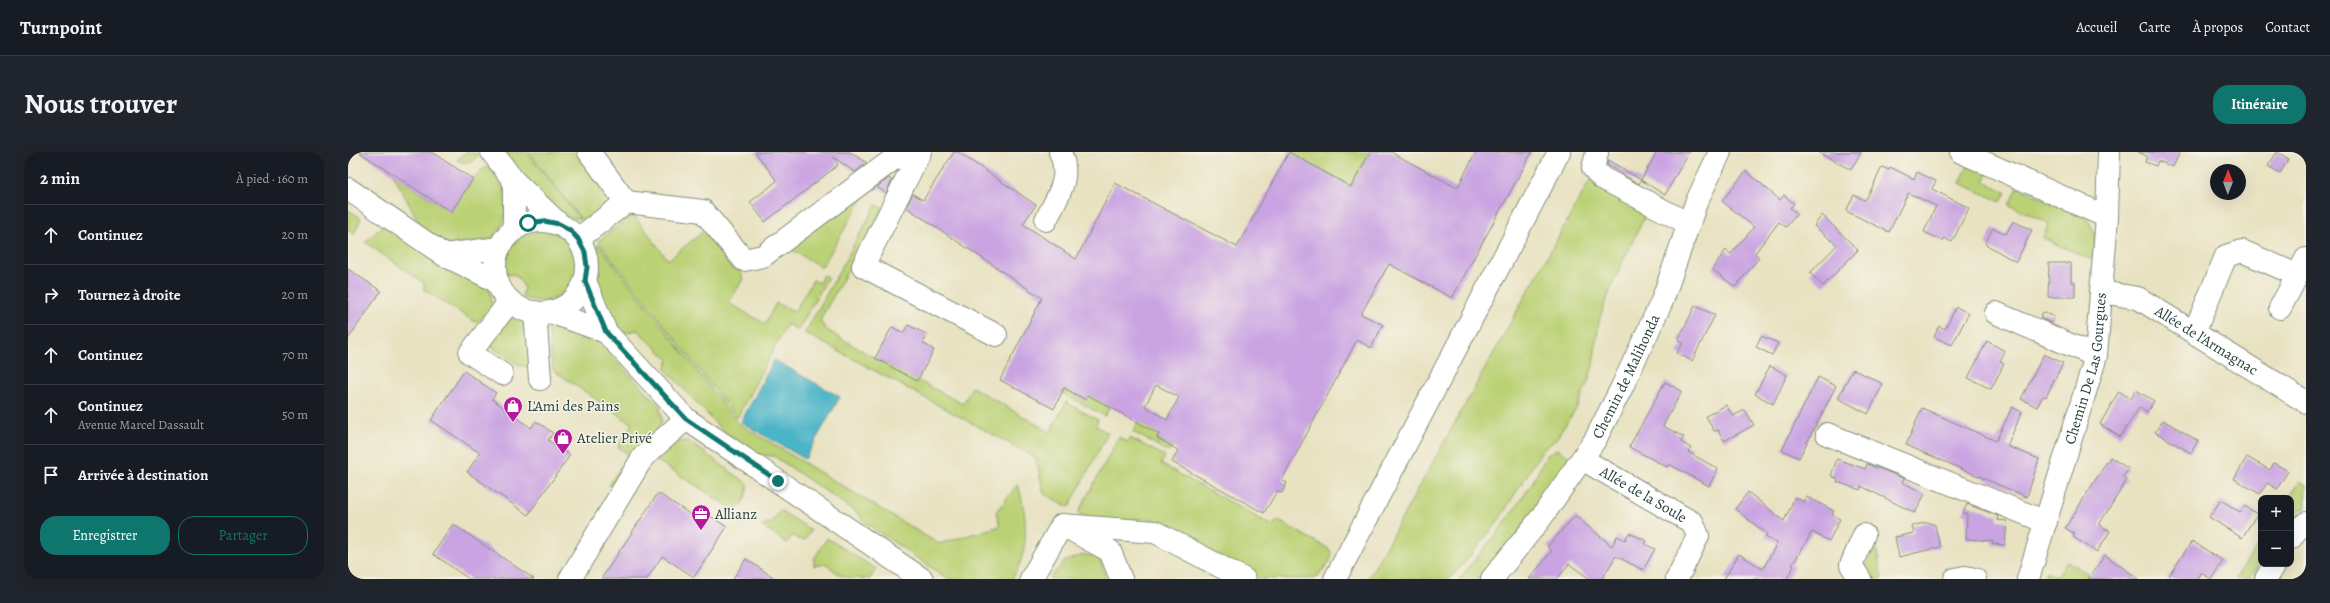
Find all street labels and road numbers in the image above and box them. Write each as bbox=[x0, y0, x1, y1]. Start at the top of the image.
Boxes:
street label: Chemin De Las Gourgues bbox=[2060, 292, 2111, 447]
street label: Allée de l'Armagnac bbox=[2150, 300, 2262, 380]
street label: Chemin de Malihonda bbox=[1587, 311, 1665, 442]
street label: Allée de la Soule bbox=[1595, 461, 1691, 528]

